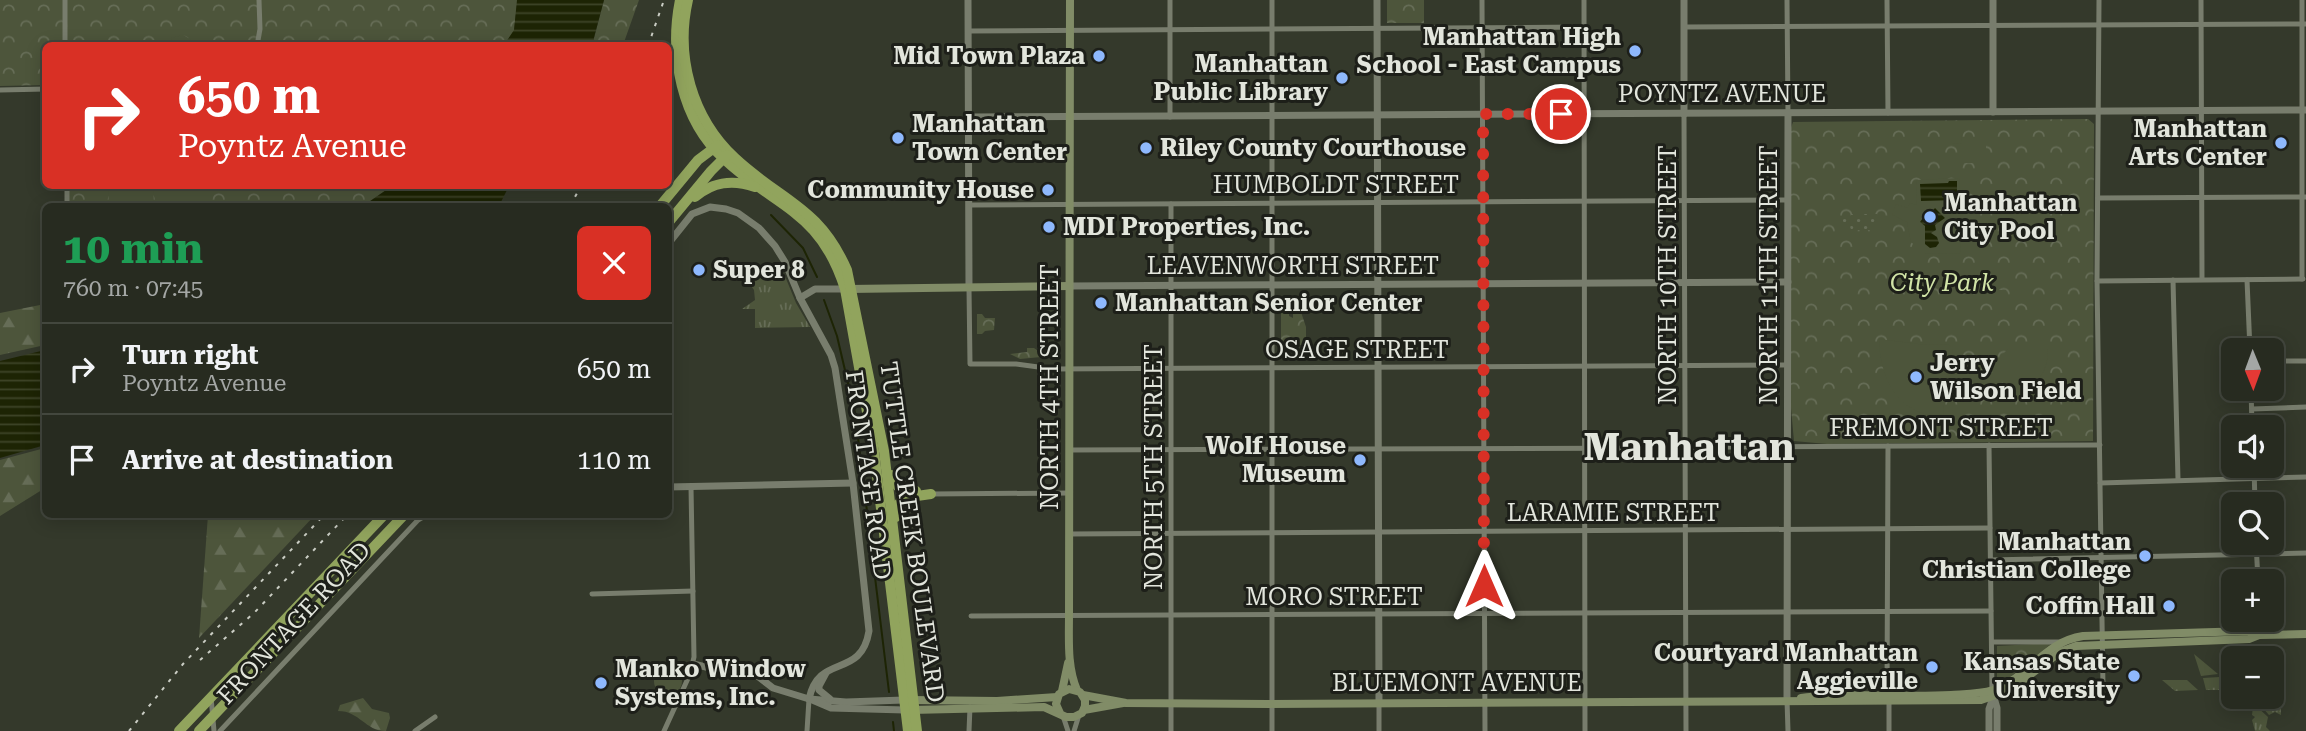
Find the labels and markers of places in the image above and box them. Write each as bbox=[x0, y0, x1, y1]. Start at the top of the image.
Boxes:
place label: Manhattan High School - East Campus bbox=[1357, 23, 1621, 79]
place label: Mid Town Plaza bbox=[893, 42, 1085, 70]
marker: Manhattan High School - East Campus bbox=[1627, 43, 1643, 59]
marker: Mid Town Plaza bbox=[1091, 48, 1107, 64]
place label: Manhattan Public Library bbox=[1154, 50, 1328, 106]
marker: Manhattan Public Library bbox=[1334, 70, 1350, 86]
pin bbox=[1531, 84, 1591, 144]
place label: Manhattan Town Center bbox=[912, 110, 1067, 166]
place label: Manhattan Arts Center bbox=[2128, 115, 2267, 171]
marker: Manhattan Town Center bbox=[890, 130, 906, 146]
place label: Riley County Courthouse bbox=[1160, 134, 1466, 162]
marker: Manhattan Arts Center bbox=[2273, 135, 2289, 151]
marker: Riley County Courthouse bbox=[1138, 140, 1154, 156]
place label: Community House bbox=[807, 176, 1034, 204]
marker: Community House bbox=[1040, 182, 1056, 198]
place label: Manhattan City Pool bbox=[1944, 189, 2077, 245]
marker: Manhattan City Pool bbox=[1922, 209, 1938, 225]
place label: MDI Properties, Inc. bbox=[1063, 213, 1310, 241]
marker: MDI Properties, Inc. bbox=[1041, 219, 1057, 235]
place label: Super 8 bbox=[713, 256, 805, 284]
marker: Super 8 bbox=[691, 262, 707, 278]
place label: Manhattan Senior Center bbox=[1115, 289, 1422, 317]
marker: Manhattan Senior Center bbox=[1093, 295, 1109, 311]
place label: Jerry Wilson Field bbox=[1930, 349, 2082, 405]
marker: Jerry Wilson Field bbox=[1908, 369, 1924, 385]
place label: Wolf House Museum bbox=[1205, 432, 1346, 488]
marker: Wolf House Museum bbox=[1352, 452, 1368, 468]
place label: Manhattan Christian College bbox=[1922, 528, 2131, 584]
marker: Manhattan Christian College bbox=[2137, 548, 2153, 564]
place label: Coffin Hall bbox=[2026, 592, 2155, 620]
marker: Coffin Hall bbox=[2161, 598, 2177, 614]
place label: Courtyard Manhattan Aggieville bbox=[1654, 639, 1918, 695]
place label: Kansas State University bbox=[1963, 648, 2120, 704]
place label: Manko Window Systems, Inc. bbox=[615, 655, 806, 711]
marker: Courtyard Manhattan Aggieville bbox=[1924, 659, 1940, 675]
marker: Kansas State University bbox=[2126, 668, 2142, 684]
marker: Manko Window Systems, Inc. bbox=[593, 675, 609, 691]

